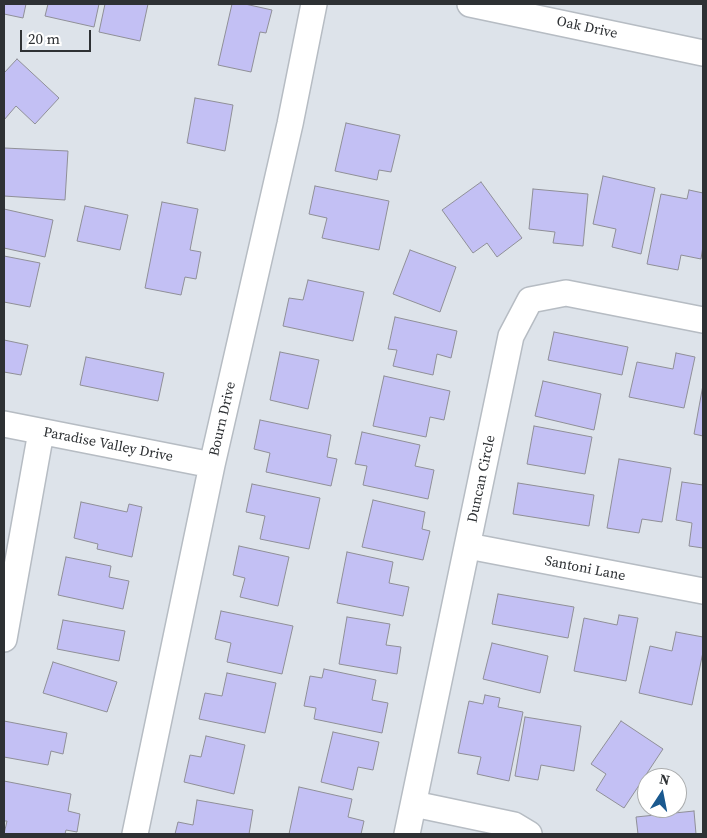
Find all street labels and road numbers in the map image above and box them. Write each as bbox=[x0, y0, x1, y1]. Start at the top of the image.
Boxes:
street label: Oak Drive bbox=[555, 13, 619, 43]
street label: Bourn Drive bbox=[206, 380, 240, 458]
street label: Paradise Valley Drive bbox=[42, 424, 174, 466]
street label: Duncan Circle bbox=[465, 434, 499, 524]
street label: Santoni Lane bbox=[543, 553, 627, 585]

